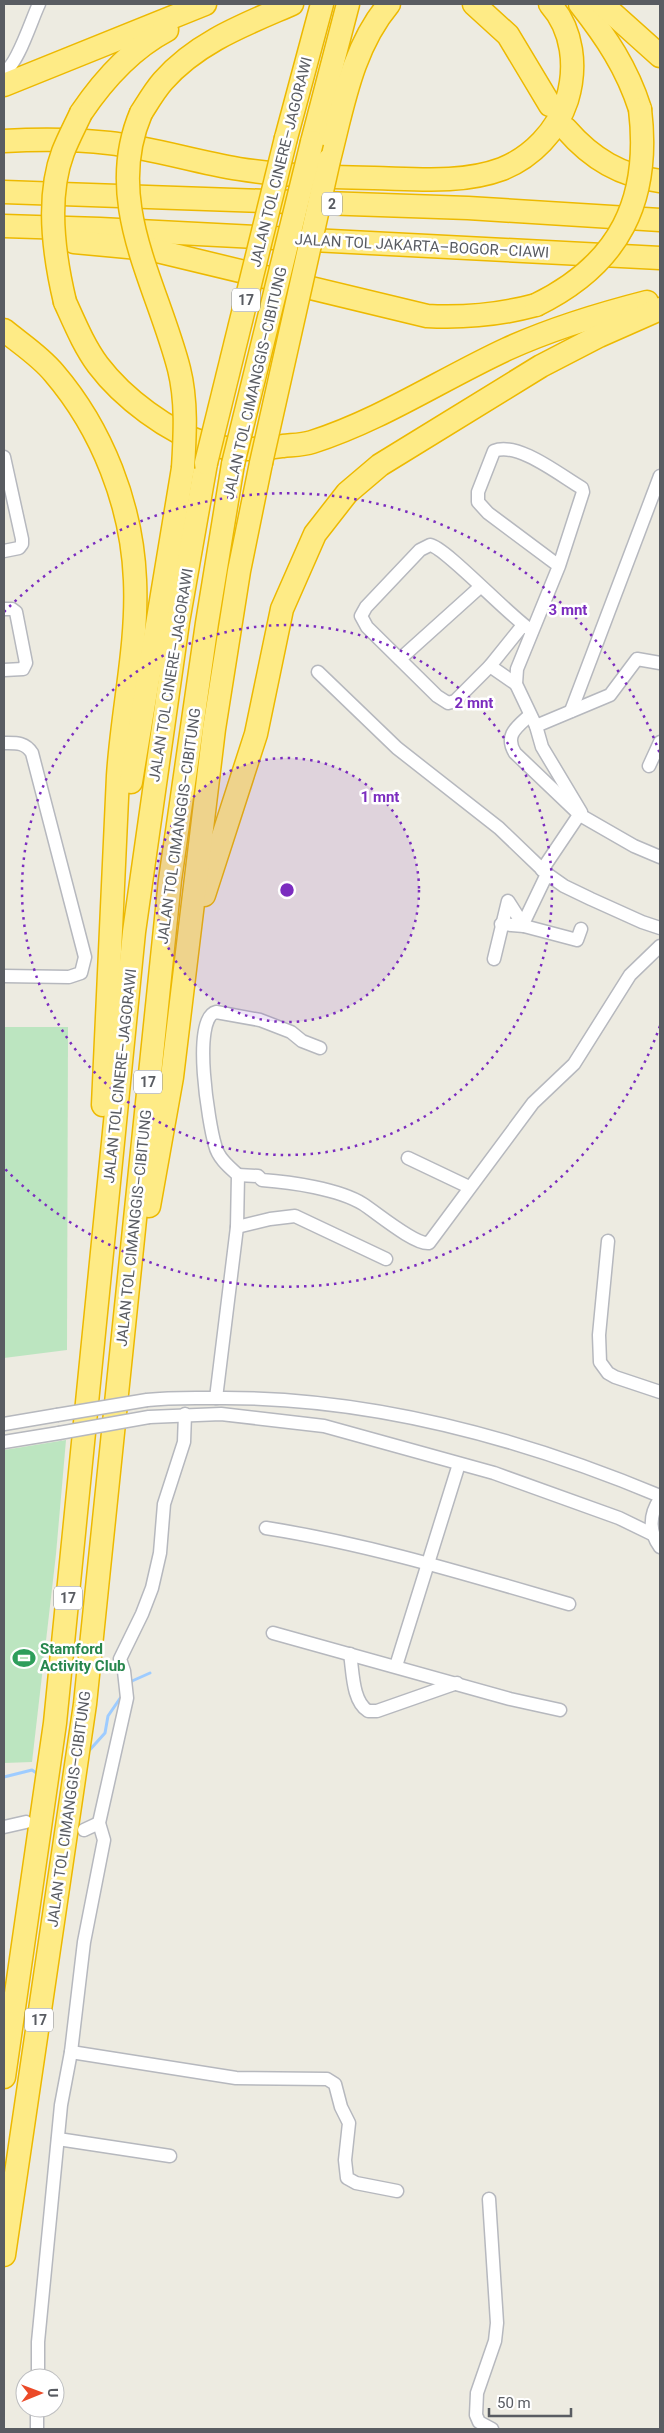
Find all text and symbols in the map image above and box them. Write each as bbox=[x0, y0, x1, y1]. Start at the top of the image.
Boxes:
street label: JALAN TOL CINERE–JAGORAWI bbox=[246, 55, 316, 269]
road number: 2 bbox=[322, 192, 342, 215]
street label: JALAN TOL JAKARTA–BOGOR–CIAWI bbox=[294, 230, 550, 262]
street label: JALAN TOL CIMANGGIS–CIBITUNG bbox=[219, 265, 291, 501]
road number: 17 bbox=[232, 288, 260, 312]
street label: JALAN TOL CINERE–JAGORAWI bbox=[145, 567, 197, 783]
text: 3 mnt bbox=[549, 601, 587, 619]
text: 2 mnt bbox=[455, 694, 493, 712]
street label: JALAN TOL CIMANGGIS–CIBITUNG bbox=[153, 707, 205, 945]
text: 1 mnt bbox=[361, 788, 399, 806]
centre of rings bbox=[278, 881, 296, 899]
street label: JALAN TOL CINERE–JAGORAWI bbox=[100, 968, 140, 1184]
road number: 17 bbox=[134, 1070, 162, 1094]
street label: JALAN TOL CIMANGGIS–CIBITUNG bbox=[113, 1109, 155, 1347]
road number: 17 bbox=[54, 1586, 82, 1610]
place label: Stamford Activity Club bbox=[40, 1640, 125, 1675]
sports icon: Stamford Activity Club bbox=[11, 1645, 37, 1671]
street label: JALAN TOL CIMANGGIS–CIBITUNG bbox=[43, 1690, 95, 1928]
road number: 17 bbox=[25, 2008, 53, 2032]
north arrow bbox=[15, 2368, 65, 2418]
scale bar bbox=[489, 2386, 572, 2418]
text: U bbox=[45, 2388, 61, 2398]
text: 50 m bbox=[497, 2394, 531, 2412]

